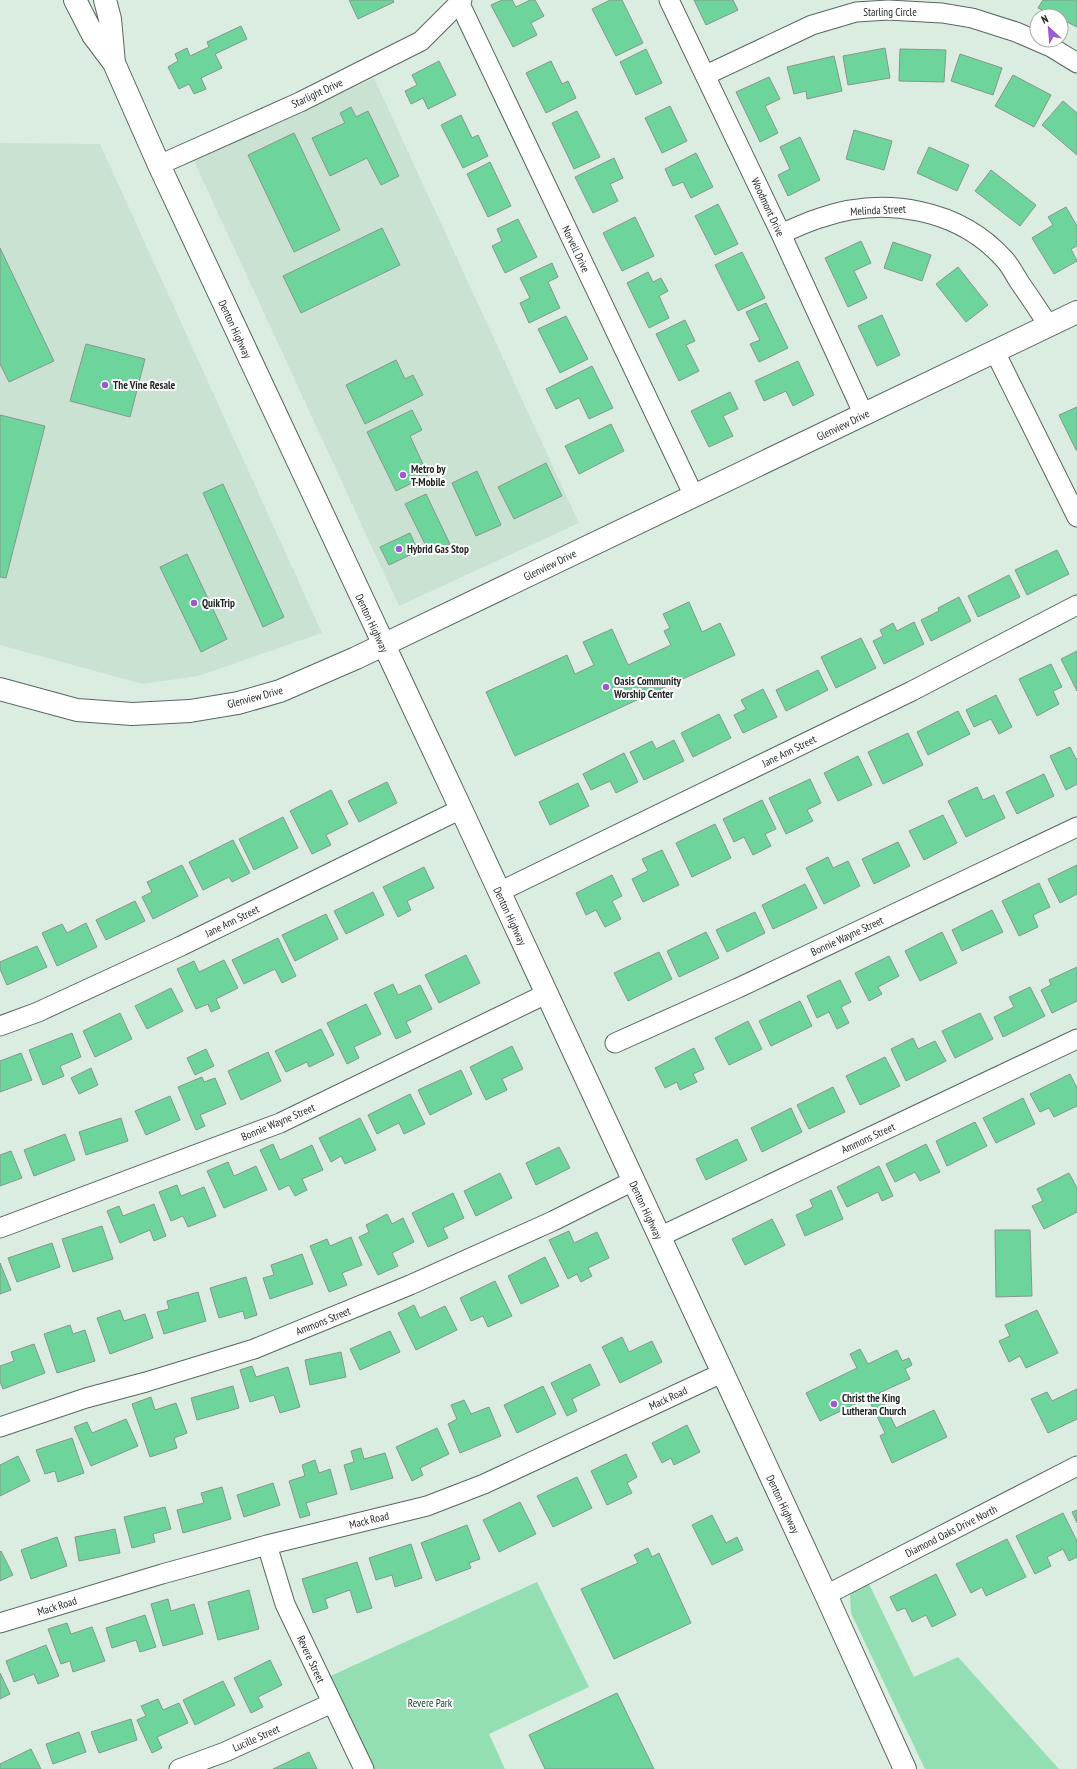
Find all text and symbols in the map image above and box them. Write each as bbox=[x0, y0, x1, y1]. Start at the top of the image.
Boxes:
street label: Starling Circle bbox=[863, 5, 917, 19]
north arrow bbox=[1029, 8, 1069, 48]
text: N bbox=[1039, 11, 1050, 27]
street label: Starlight Drive bbox=[289, 75, 345, 111]
street label: Woodmont Drive bbox=[748, 175, 788, 239]
street label: Melinda Street bbox=[850, 202, 906, 218]
street label: Norvell Drive bbox=[559, 223, 593, 275]
street label: Denton Highway bbox=[215, 298, 255, 361]
place label: The Vine Resale bbox=[113, 378, 176, 392]
marker: The Vine Resale bbox=[100, 380, 110, 390]
street label: Glenview Drive bbox=[814, 406, 872, 444]
place label: Metro by T-Mobile bbox=[411, 462, 446, 489]
marker: Metro by T-Mobile bbox=[398, 470, 408, 480]
place label: Hybrid Gas Stop bbox=[407, 542, 469, 556]
marker: Hybrid Gas Stop bbox=[394, 544, 404, 554]
street label: Glenview Drive bbox=[521, 546, 579, 584]
street label: Denton Highway bbox=[352, 592, 392, 655]
place label: QuikTrip bbox=[202, 596, 235, 610]
marker: QuikTrip bbox=[189, 598, 199, 608]
place label: Oasis Community Worship Center bbox=[613, 674, 681, 701]
marker: Oasis Community Worship Center bbox=[601, 682, 611, 692]
street label: Glenview Drive bbox=[226, 683, 285, 711]
street label: Jane Ann Street bbox=[759, 732, 818, 771]
street label: Denton Highway bbox=[490, 885, 530, 948]
street label: Jane Ann Street bbox=[202, 902, 261, 941]
street label: Bonnie Wayne Street bbox=[808, 913, 886, 959]
street label: Bonnie Wayne Street bbox=[239, 1100, 317, 1144]
street label: Ammons Street bbox=[839, 1119, 897, 1157]
street label: Denton Highway bbox=[626, 1179, 666, 1242]
street label: Ammons Street bbox=[294, 1304, 352, 1338]
street label: Mack Road bbox=[647, 1383, 689, 1413]
place label: Christ the King Lutheran Church bbox=[842, 1391, 906, 1418]
marker: Christ the King Lutheran Church bbox=[829, 1399, 839, 1409]
street label: Denton Highway bbox=[763, 1473, 803, 1536]
street label: Diamond Oaks Drive North bbox=[903, 1502, 999, 1560]
street label: Mack Road bbox=[348, 1508, 391, 1532]
street label: Mack Road bbox=[36, 1593, 79, 1619]
street label: Revere Street bbox=[294, 1633, 328, 1685]
park label: Revere Park bbox=[408, 1696, 453, 1710]
street label: Lucille Street bbox=[230, 1721, 282, 1755]

